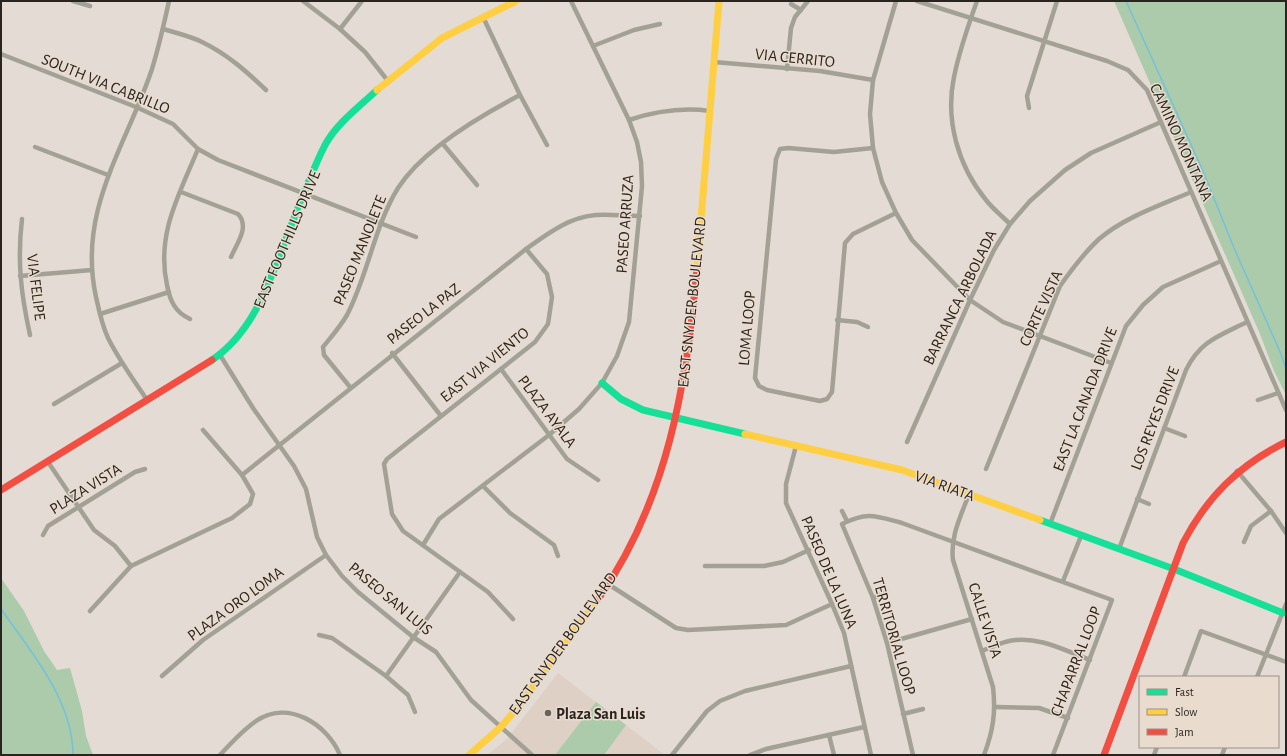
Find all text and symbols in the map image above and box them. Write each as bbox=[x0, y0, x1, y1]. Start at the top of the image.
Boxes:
street label: VIA CERRITO bbox=[754, 46, 836, 70]
street label: SOUTH VIA CABRILLO bbox=[39, 51, 172, 117]
street label: CAMINO MONTANA bbox=[1147, 81, 1215, 204]
street label: EAST FOOTHILLS DRIVE bbox=[251, 168, 323, 311]
street label: PASEO ARRUZA bbox=[614, 174, 636, 274]
street label: PASEO MANOLETE bbox=[331, 193, 389, 308]
street label: EAST SNYDER BOULEVARD bbox=[675, 216, 709, 388]
street label: BARRANCA ARBOLADA bbox=[920, 227, 999, 367]
street label: VIA FELIPE bbox=[24, 253, 48, 322]
street label: CORTE VISTA bbox=[1016, 268, 1065, 349]
street label: PASEO LA PAZ bbox=[384, 280, 463, 347]
street label: LOMA LOOP bbox=[736, 290, 758, 366]
street label: EAST VIA VIENTO bbox=[437, 324, 532, 405]
street label: EAST LA CANADA DRIVE bbox=[1050, 325, 1120, 474]
street label: LOS REYES DRIVE bbox=[1128, 364, 1182, 472]
street label: PLAZA AYALA bbox=[515, 372, 579, 451]
street label: PLAZA VISTA bbox=[47, 460, 124, 517]
street label: VIA RIATA bbox=[912, 468, 977, 504]
street label: PASEO DE LA LUNA bbox=[798, 514, 860, 631]
street label: PASEO SAN LUIS bbox=[346, 559, 435, 638]
street label: PLAZA ORO LOMA bbox=[185, 564, 287, 644]
street label: EAST SNYDER BOULEVARD bbox=[506, 570, 620, 718]
street label: TERRITORIAL LOOP bbox=[870, 576, 918, 697]
street label: CALLE VISTA bbox=[965, 581, 1005, 660]
street label: CHAPARRAL LOOP bbox=[1048, 604, 1104, 719]
legend bbox=[1139, 676, 1279, 748]
text: Fast bbox=[1175, 686, 1194, 698]
place label: Plaza San Luis bbox=[556, 706, 645, 722]
text: Slow bbox=[1175, 706, 1197, 718]
marker: Plaza San Luis bbox=[543, 708, 553, 718]
text: Jam bbox=[1175, 726, 1194, 738]

